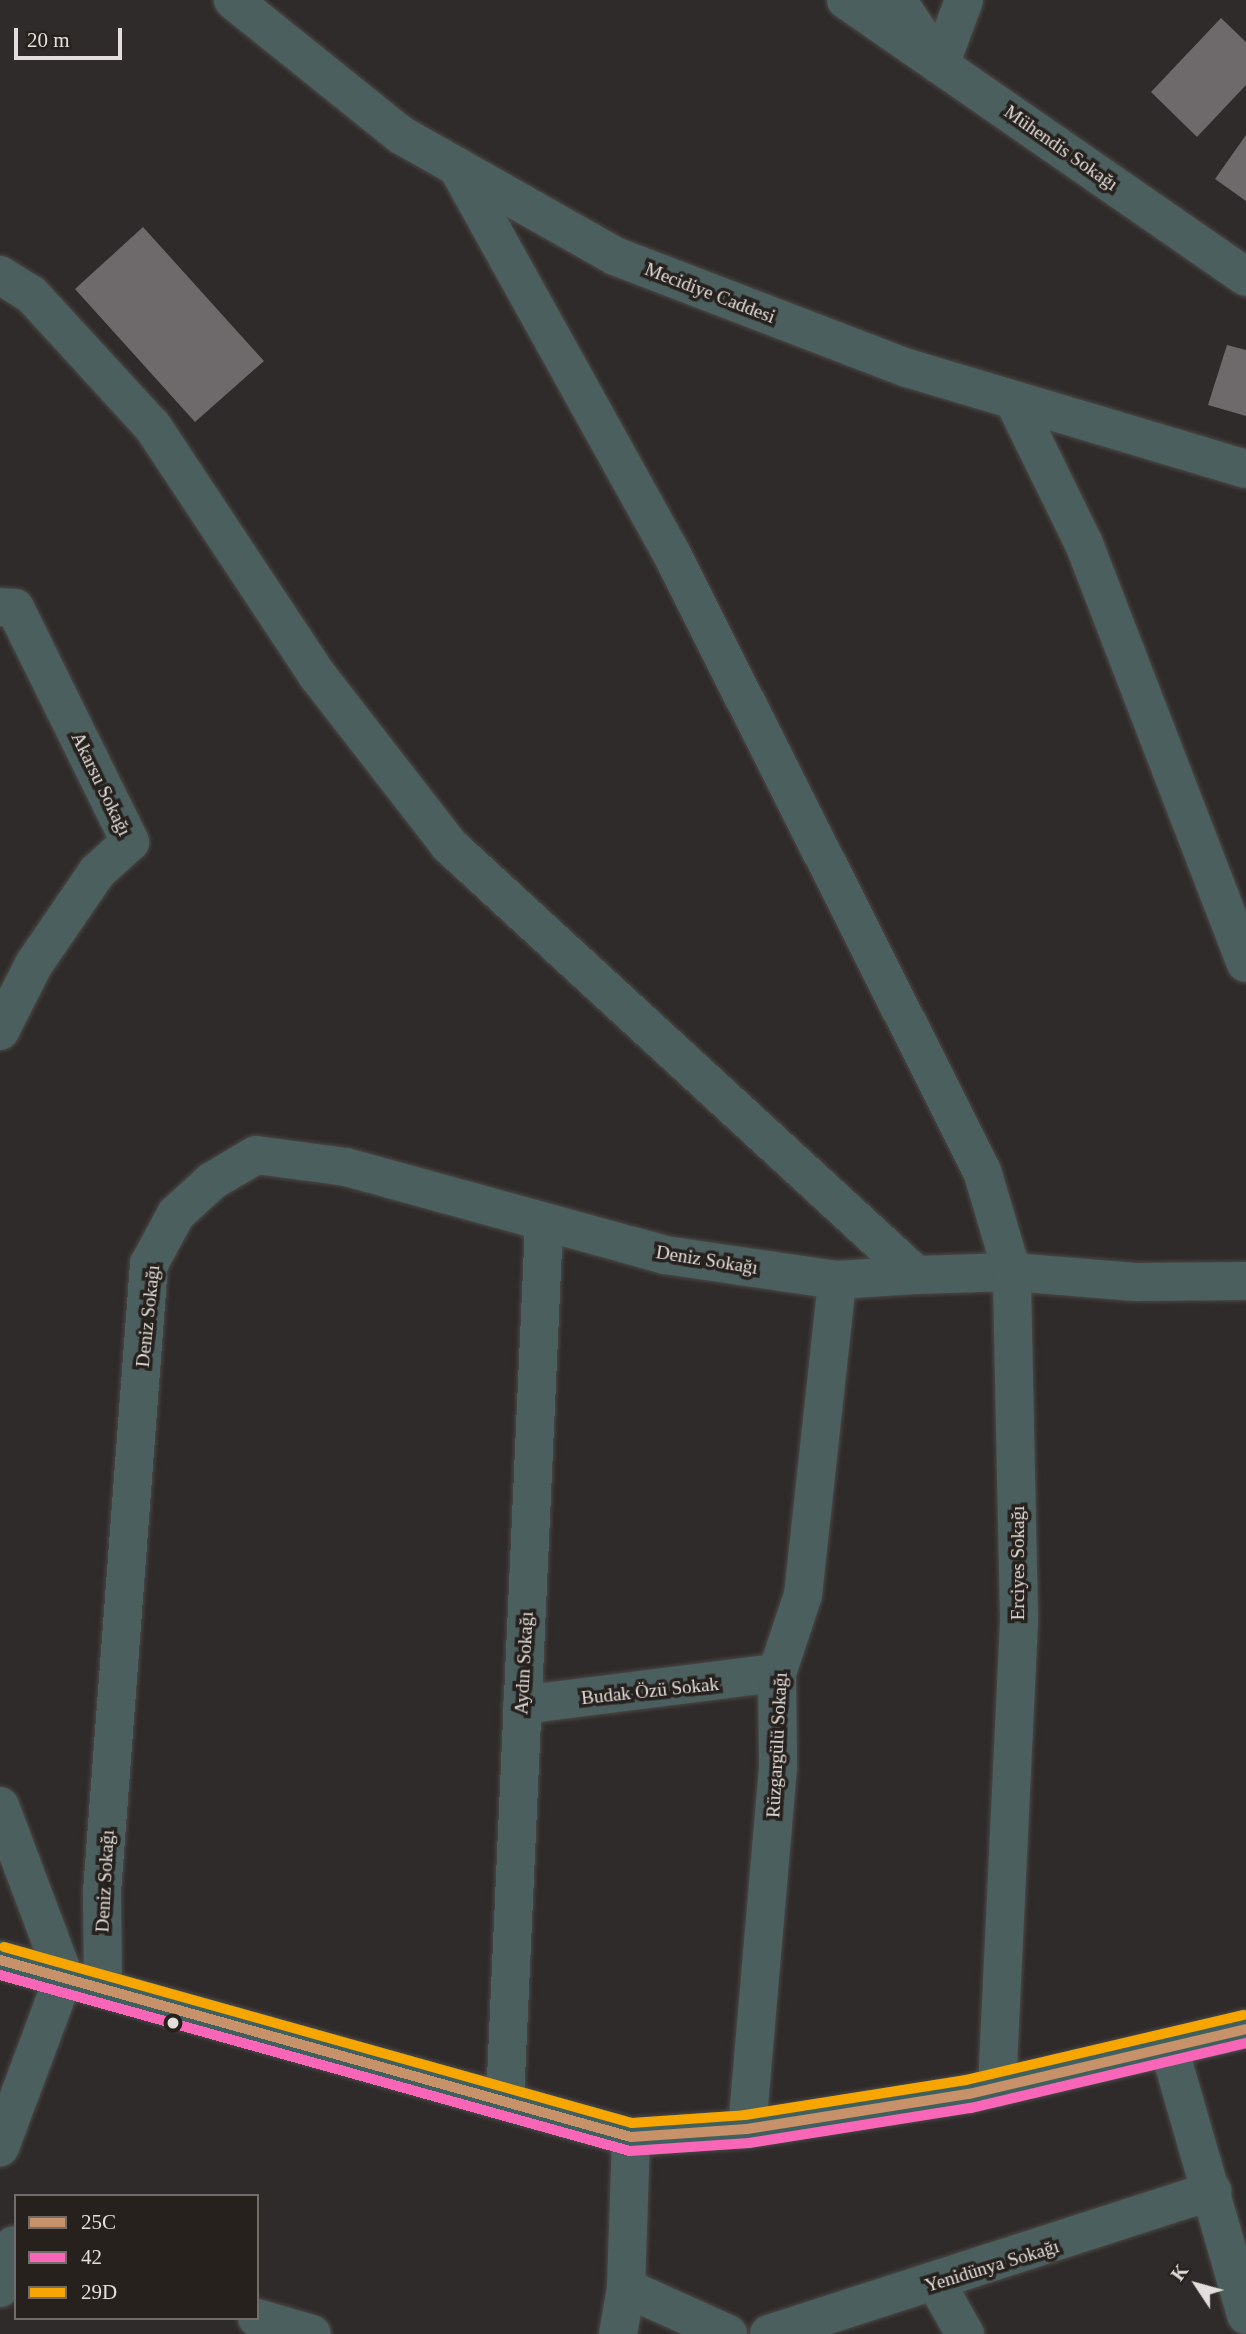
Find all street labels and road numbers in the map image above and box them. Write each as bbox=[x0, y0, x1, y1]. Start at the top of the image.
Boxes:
street label: Mühendis Sokağı bbox=[1000, 100, 1122, 196]
street label: Mecidiye Caddesi bbox=[642, 258, 778, 328]
street label: Akarsu Sokağı bbox=[66, 728, 136, 840]
street label: Deniz Sokağı bbox=[654, 1241, 760, 1279]
street label: Deniz Sokağı bbox=[131, 1264, 165, 1368]
street label: Erciyes Sokağı bbox=[1007, 1506, 1029, 1620]
street label: Aydın Sokağı bbox=[510, 1611, 538, 1715]
street label: Budak Özü Sokak bbox=[580, 1672, 720, 1710]
street label: Rüzgargülü Sokağı bbox=[762, 1672, 792, 1818]
street label: Deniz Sokağı bbox=[91, 1829, 119, 1933]
street label: Yenidünya Sokağı bbox=[922, 2235, 1062, 2297]

